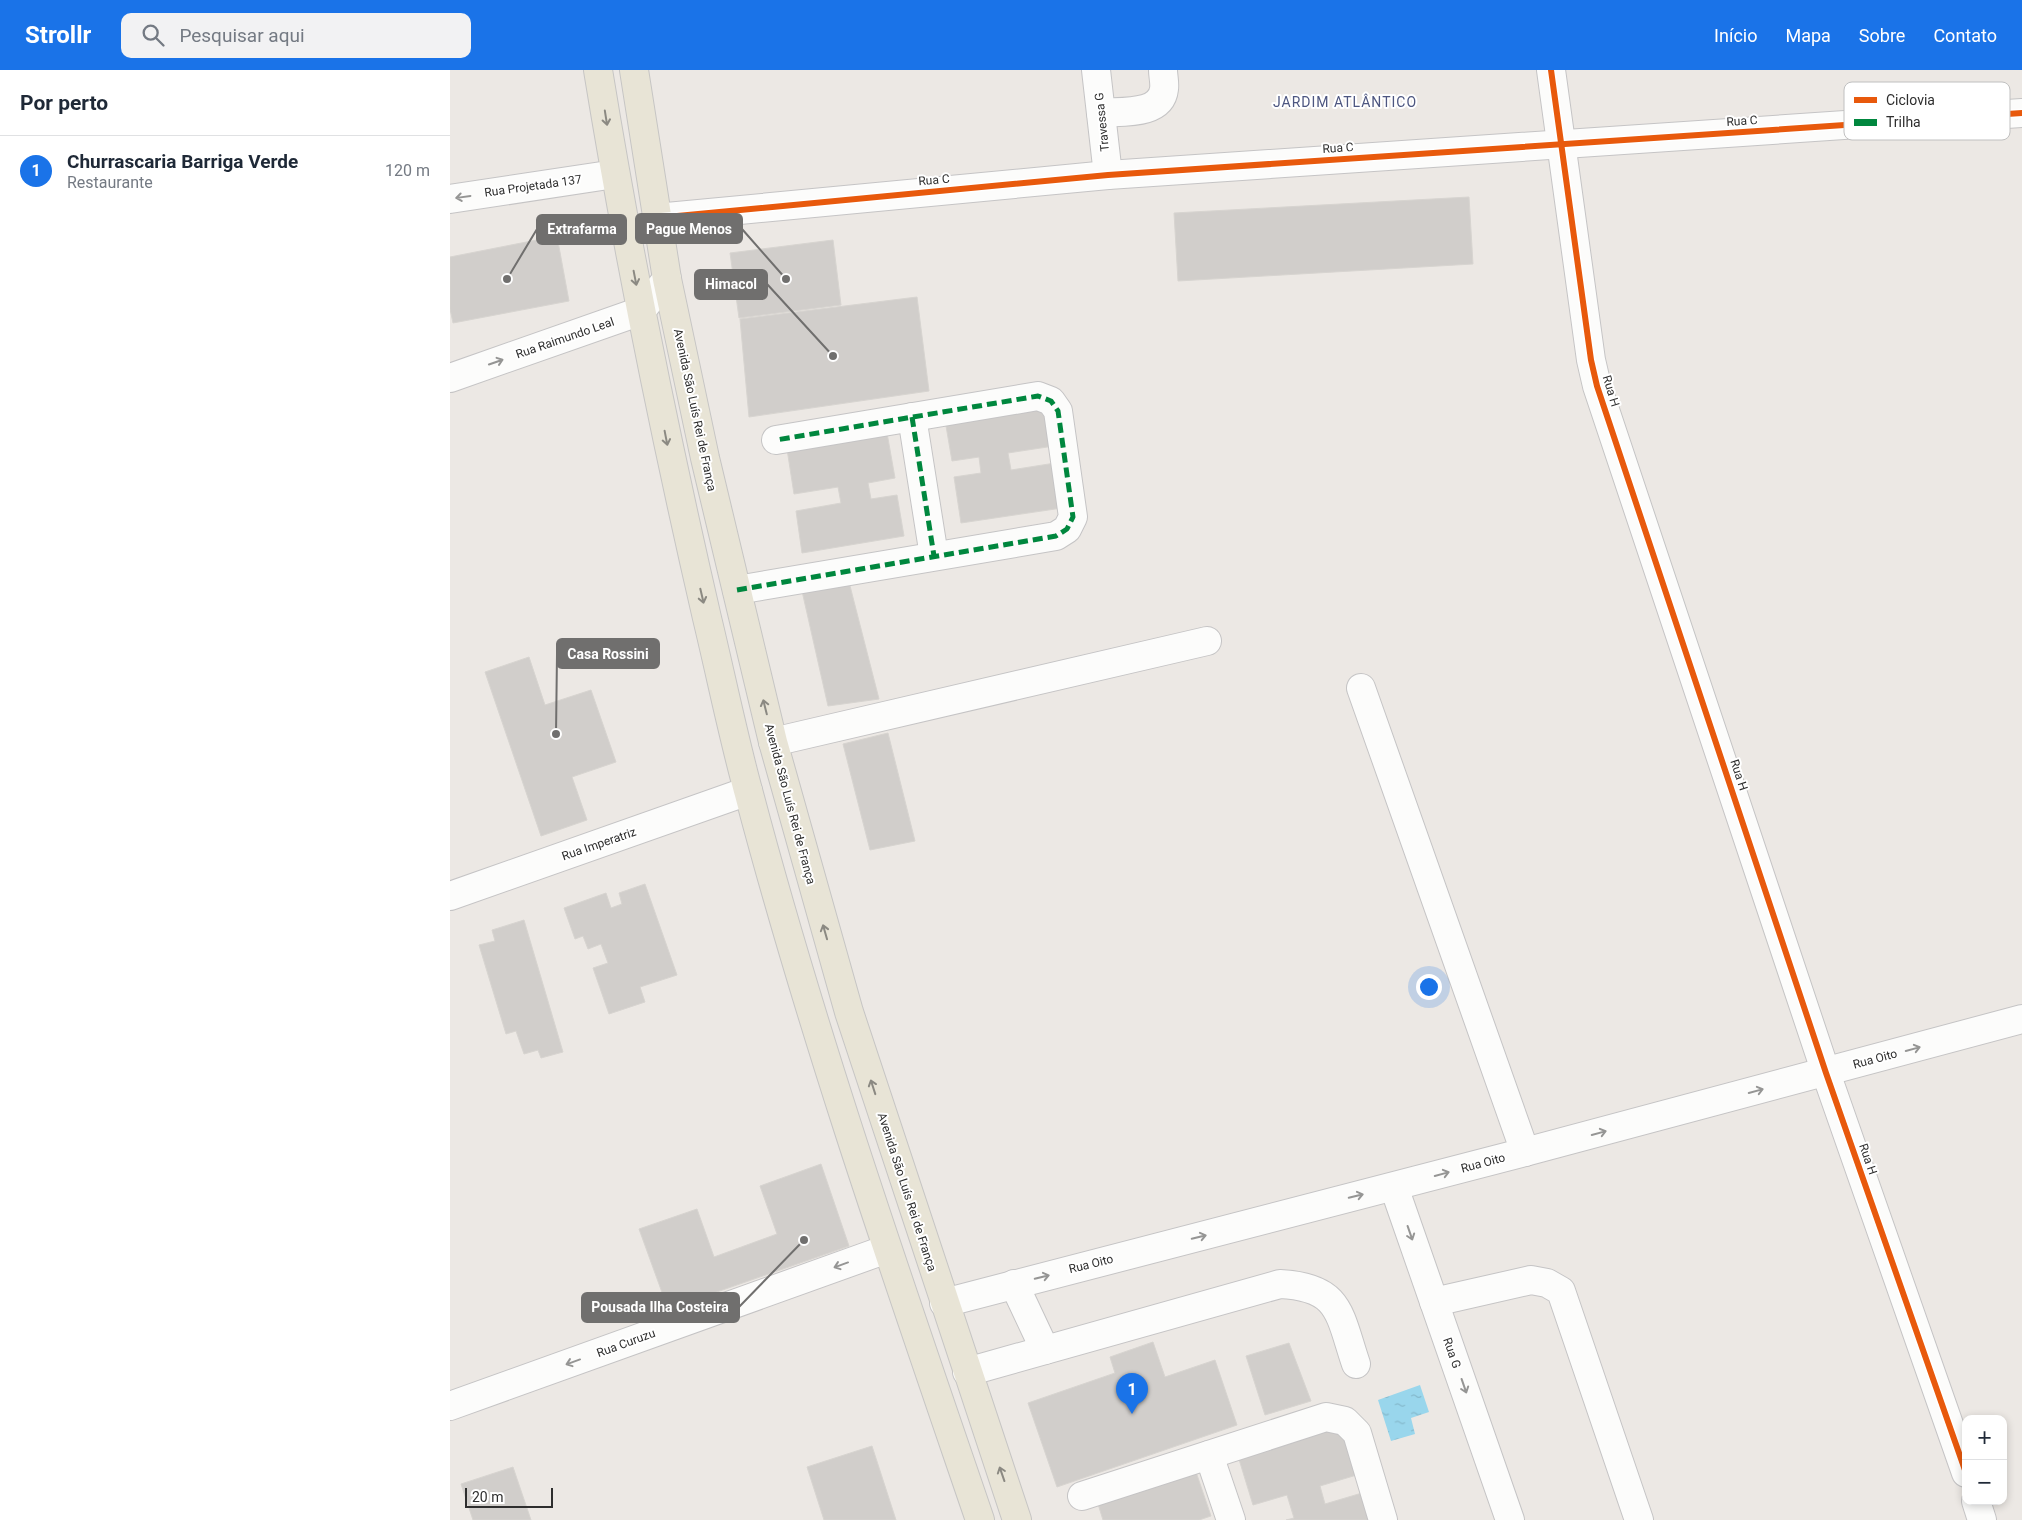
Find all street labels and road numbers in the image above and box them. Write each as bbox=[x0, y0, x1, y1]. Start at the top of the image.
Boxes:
street label: Travessa G bbox=[1092, 92, 1112, 152]
street label: Rua C bbox=[1726, 113, 1758, 129]
street label: Rua C bbox=[1322, 140, 1354, 156]
street label: Rua Projetada 137 bbox=[483, 172, 583, 200]
street label: Rua C bbox=[918, 172, 950, 188]
street label: Rua Raimundo Leal bbox=[514, 315, 616, 361]
street label: Avenida São Luís Rei de França bbox=[671, 327, 719, 493]
street label: Rua H bbox=[1600, 374, 1622, 408]
street label: Avenida São Luís Rei de França bbox=[762, 722, 818, 886]
street label: Rua H bbox=[1727, 758, 1751, 792]
street label: Rua Imperatriz bbox=[560, 825, 638, 863]
street label: Rua Oito bbox=[1851, 1046, 1899, 1072]
street label: Avenida São Luís Rei de França bbox=[875, 1111, 939, 1273]
street label: Rua H bbox=[1856, 1142, 1880, 1176]
street label: Rua Oito bbox=[1459, 1150, 1507, 1176]
street label: Rua Oito bbox=[1067, 1252, 1115, 1276]
street label: Rua Curuzu bbox=[595, 1326, 657, 1360]
street label: Rua G bbox=[1440, 1336, 1464, 1370]

